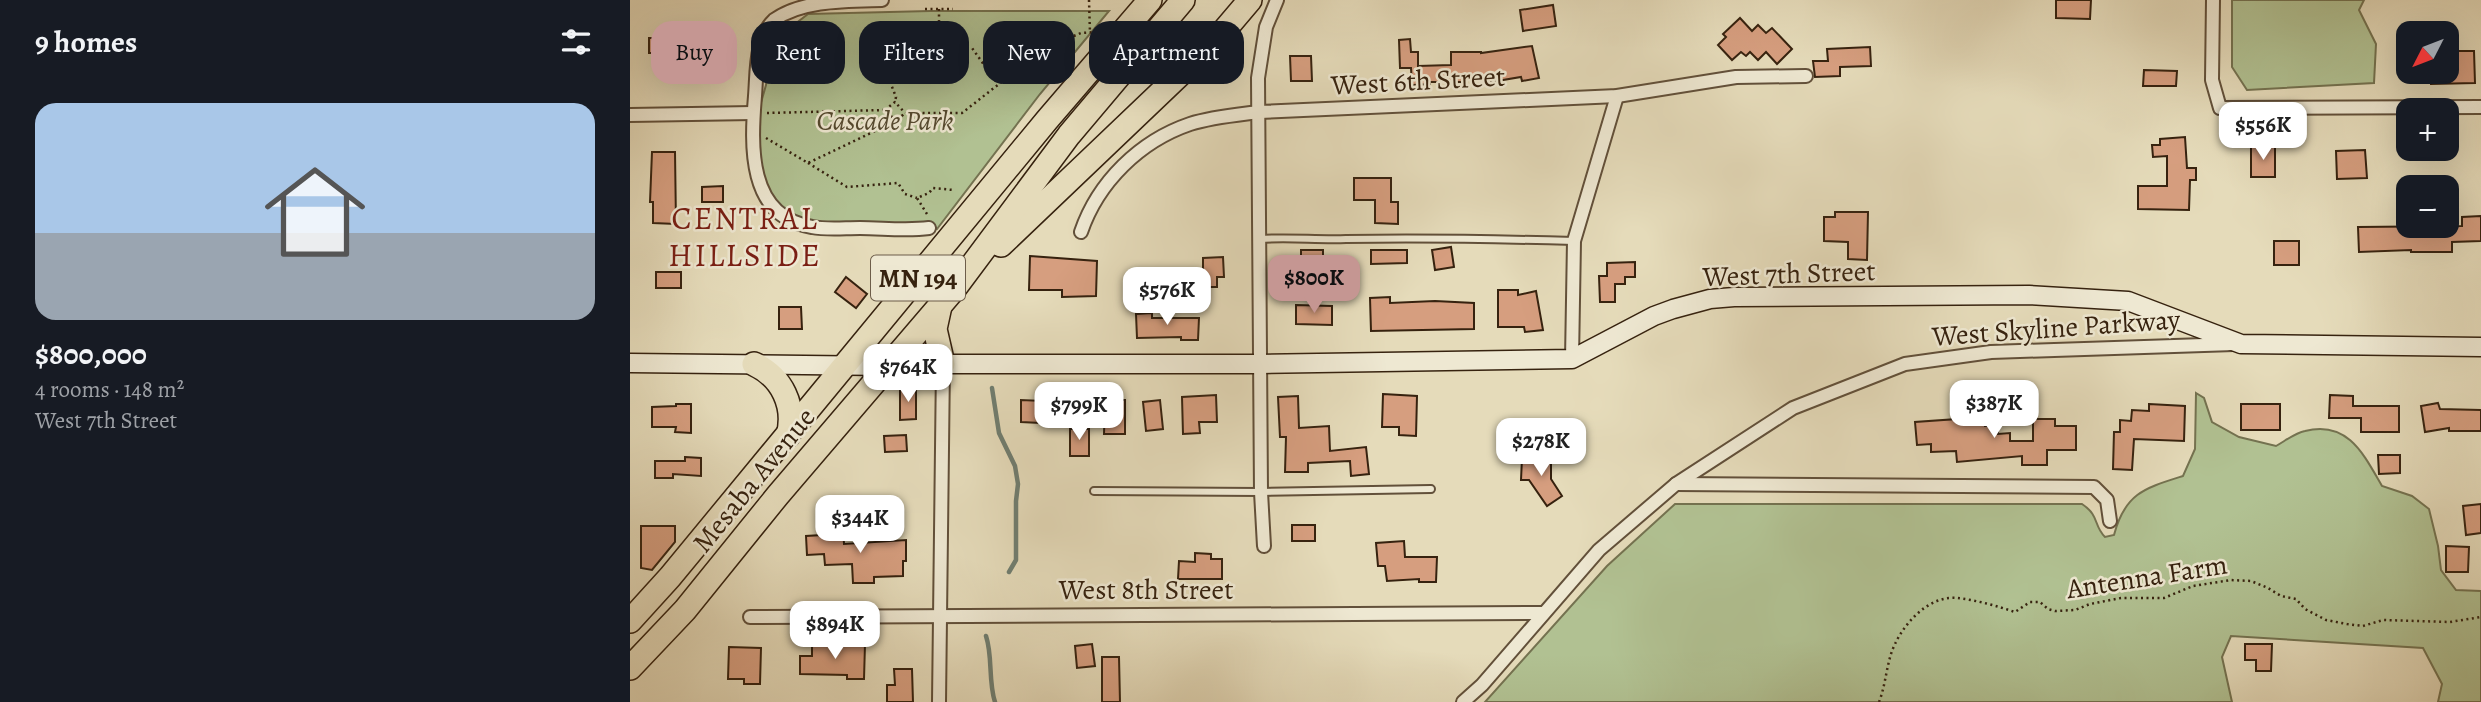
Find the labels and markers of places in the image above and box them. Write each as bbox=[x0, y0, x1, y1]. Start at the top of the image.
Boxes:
pin: $556K bbox=[2214, 102, 2312, 162]
pin: $800K bbox=[1265, 256, 1363, 315]
pin: $576K bbox=[1118, 268, 1216, 327]
pin: $764K bbox=[859, 344, 957, 404]
pin: $387K bbox=[1945, 380, 2043, 440]
pin: $799K bbox=[1030, 382, 1128, 442]
pin: $278K bbox=[1492, 419, 1590, 478]
pin: $344K bbox=[811, 496, 909, 555]
pin: $894K bbox=[786, 602, 884, 661]

